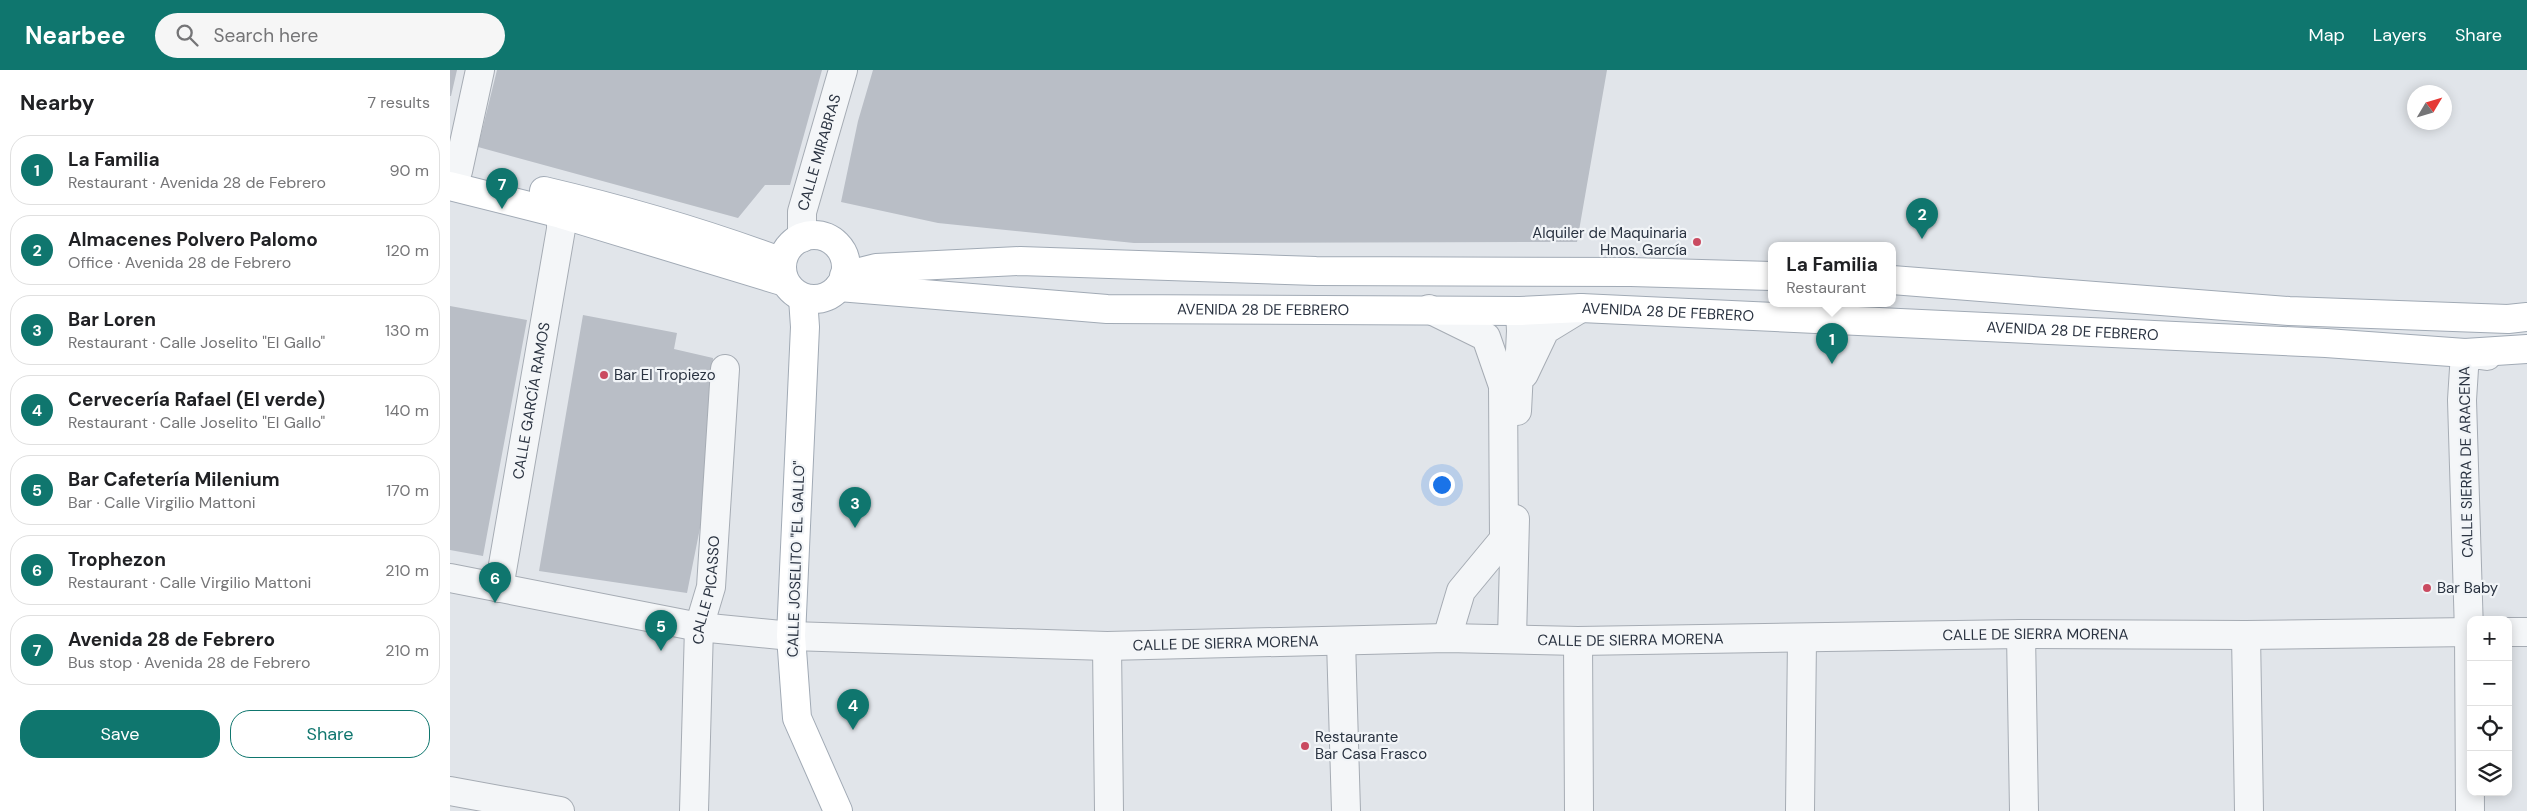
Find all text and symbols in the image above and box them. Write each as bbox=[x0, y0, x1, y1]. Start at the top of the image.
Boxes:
search box bbox=[155, 13, 505, 58]
text: Nearbee bbox=[25, 20, 125, 51]
icon: search bbox=[173, 21, 201, 49]
text: Search here bbox=[213, 23, 318, 48]
text: Map bbox=[2309, 23, 2345, 47]
text: Layers bbox=[2373, 23, 2427, 47]
text: Share bbox=[2455, 23, 2502, 47]
north arrow bbox=[2407, 85, 2452, 130]
text: Nearby bbox=[20, 89, 94, 117]
text: 7 results bbox=[367, 92, 430, 113]
street label: CALLE MIRABRAS bbox=[793, 92, 846, 213]
text: La Familia bbox=[68, 147, 160, 172]
text: 1 bbox=[34, 160, 40, 181]
text: 90 m bbox=[389, 160, 429, 181]
pin: 7 bbox=[486, 168, 518, 209]
text: Restaurant · Avenida 28 de Febrero bbox=[68, 172, 326, 193]
pin: 2 bbox=[1906, 198, 1938, 239]
place label: Alquiler de Maquinaria Hnos. García bbox=[1532, 223, 1687, 260]
text: Almacenes Polvero Palomo bbox=[68, 227, 318, 252]
marker: Alquiler de Maquinaria Hnos. García bbox=[1691, 236, 1703, 248]
text: 2 bbox=[32, 240, 42, 261]
text: 120 m bbox=[385, 240, 429, 261]
popup bbox=[1768, 242, 1896, 307]
text: Office · Avenida 28 de Febrero bbox=[68, 252, 291, 273]
text: La Familia bbox=[1786, 252, 1878, 277]
text: Restaurant bbox=[1786, 277, 1866, 298]
street label: AVENIDA 28 DE FEBRERO bbox=[1581, 298, 1754, 326]
street label: AVENIDA 28 DE FEBRERO bbox=[1177, 299, 1349, 320]
text: Bar Loren bbox=[68, 307, 156, 332]
street label: AVENIDA 28 DE FEBRERO bbox=[1986, 317, 2159, 345]
text: 3 bbox=[32, 320, 42, 341]
text: 130 m bbox=[385, 320, 429, 341]
street label: CALLE GARCÍA RAMOS bbox=[508, 320, 555, 481]
pin: 1 bbox=[1816, 323, 1848, 364]
text: Restaurant · Calle Joselito "El Gallo" bbox=[68, 332, 325, 353]
place label: Bar El Tropiezo bbox=[614, 365, 716, 385]
street label: CALLE SIERRA DE ARACENA bbox=[2454, 366, 2478, 558]
marker: Bar El Tropiezo bbox=[598, 369, 610, 381]
text: Cervecería Rafael (El verde) bbox=[68, 387, 325, 412]
text: 4 bbox=[32, 400, 42, 421]
text: 140 m bbox=[385, 400, 429, 421]
text: Restaurant · Calle Joselito "El Gallo" bbox=[68, 412, 325, 433]
street label: CALLE JOSELITO "EL GALLO" bbox=[783, 460, 809, 658]
text: Bar Cafetería Milenium bbox=[68, 467, 280, 492]
your location bbox=[1429, 472, 1455, 498]
text: 5 bbox=[32, 480, 42, 501]
text: 170 m bbox=[386, 480, 429, 501]
pin: 3 bbox=[839, 487, 871, 528]
text: Bar · Calle Virgilio Mattoni bbox=[68, 492, 256, 513]
street label: CALLE PICASSO bbox=[689, 535, 724, 645]
text: Trophezon bbox=[68, 547, 166, 572]
text: 6 bbox=[32, 560, 42, 581]
text: 210 m bbox=[385, 560, 429, 581]
pin: 6 bbox=[479, 562, 511, 603]
text: Restaurant · Calle Virgilio Mattoni bbox=[68, 572, 311, 593]
place label: Bar Baby bbox=[2437, 578, 2499, 598]
marker: Bar Baby bbox=[2421, 582, 2433, 594]
pin: 5 bbox=[645, 610, 677, 651]
map controls bbox=[2467, 616, 2512, 796]
button: + bbox=[2467, 616, 2512, 661]
street label: CALLE DE SIERRA MORENA bbox=[1942, 624, 2129, 645]
text: Avenida 28 de Febrero bbox=[68, 627, 275, 652]
street label: CALLE DE SIERRA MORENA bbox=[1537, 629, 1724, 651]
street label: CALLE DE SIERRA MORENA bbox=[1132, 631, 1319, 655]
text: 7 bbox=[33, 640, 41, 661]
text: 210 m bbox=[385, 640, 429, 661]
text: Bus stop · Avenida 28 de Febrero bbox=[68, 652, 310, 673]
button: − bbox=[2467, 661, 2512, 706]
pin: 4 bbox=[837, 689, 869, 730]
button: locate bbox=[2467, 706, 2512, 751]
button: Save bbox=[20, 710, 220, 758]
button: Share bbox=[230, 710, 430, 758]
place label: Restaurante Bar Casa Frasco bbox=[1315, 727, 1427, 764]
marker: Restaurante Bar Casa Frasco bbox=[1299, 740, 1311, 752]
button: layers bbox=[2467, 751, 2512, 796]

